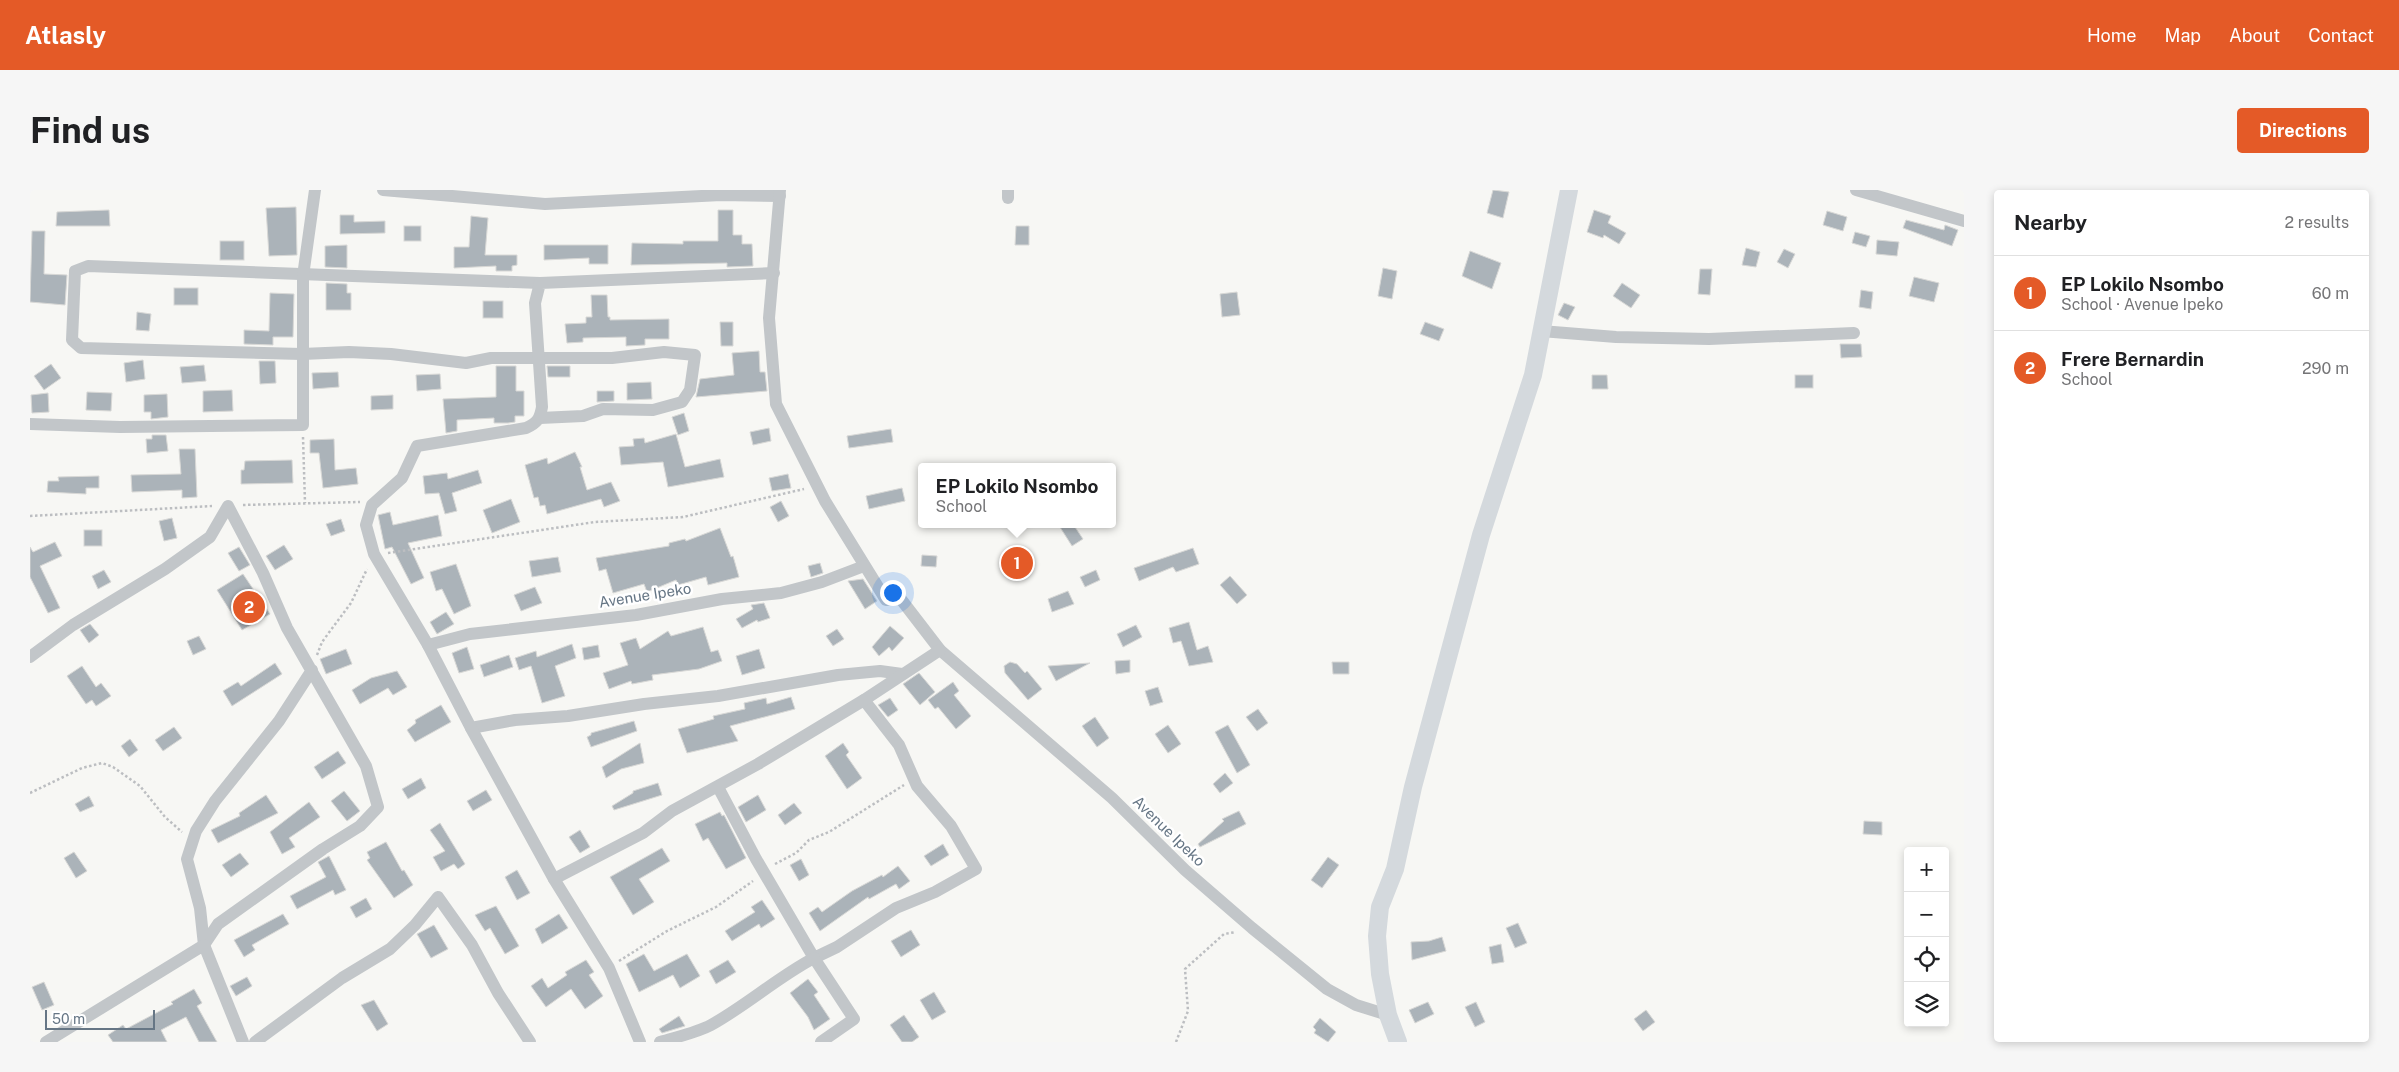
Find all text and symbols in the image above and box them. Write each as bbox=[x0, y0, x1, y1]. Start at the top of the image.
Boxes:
text: Atlasly bbox=[25, 21, 106, 49]
text: Home bbox=[2087, 25, 2137, 46]
text: Map bbox=[2165, 25, 2201, 46]
text: About bbox=[2229, 25, 2280, 46]
text: Contact bbox=[2308, 25, 2374, 46]
button: Directions bbox=[2237, 108, 2369, 153]
text: Find us bbox=[30, 110, 150, 151]
text: Nearby bbox=[2014, 210, 2087, 235]
text: 2 results bbox=[2284, 213, 2349, 232]
text: EP Lokilo Nsombo bbox=[2061, 273, 2224, 295]
text: 1 bbox=[2027, 284, 2033, 303]
text: 60 m bbox=[2312, 284, 2349, 303]
text: School · Avenue Ipeko bbox=[2061, 295, 2223, 314]
text: Frere Bernardin bbox=[2061, 348, 2204, 370]
text: 2 bbox=[2025, 359, 2035, 378]
text: 290 m bbox=[2302, 359, 2349, 378]
text: School bbox=[2061, 370, 2112, 389]
popup bbox=[918, 463, 1116, 528]
text: EP Lokilo Nsombo bbox=[936, 475, 1098, 497]
text: School bbox=[936, 497, 987, 516]
pin: 1 bbox=[1001, 544, 1033, 582]
street label: Avenue Ipeko bbox=[598, 579, 692, 611]
your location bbox=[880, 580, 906, 606]
pin: 2 bbox=[233, 588, 265, 626]
street label: Avenue Ipeko bbox=[1130, 792, 1208, 870]
map controls bbox=[1904, 847, 1949, 1027]
button: + bbox=[1904, 847, 1949, 892]
button: − bbox=[1904, 892, 1949, 937]
button: locate bbox=[1904, 937, 1949, 982]
button: layers bbox=[1904, 982, 1949, 1027]
scale bar bbox=[45, 1007, 155, 1030]
text: 50 m bbox=[52, 1011, 85, 1027]

